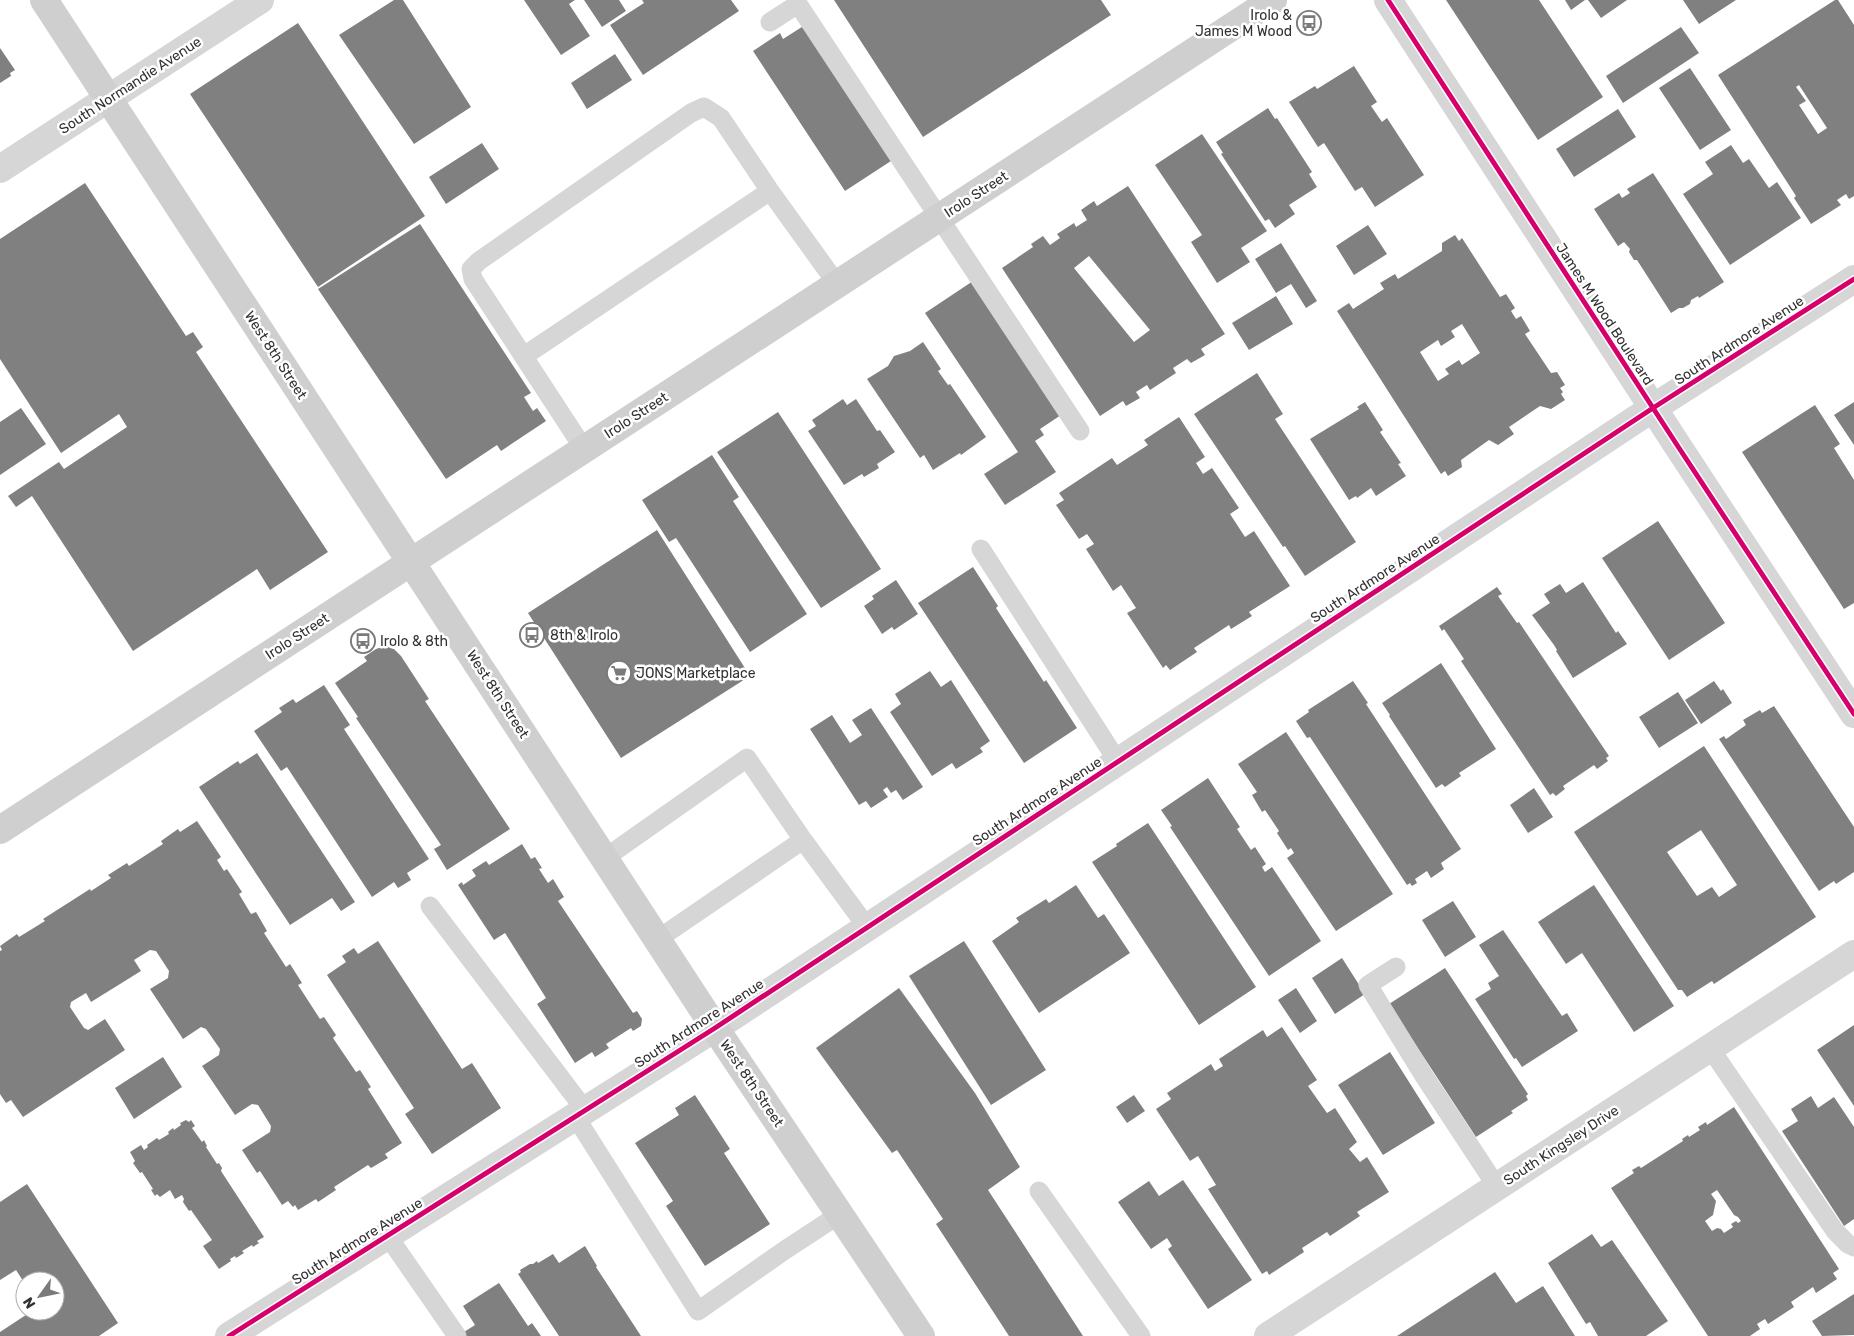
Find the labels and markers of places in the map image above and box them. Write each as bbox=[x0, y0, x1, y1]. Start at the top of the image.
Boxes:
place label: Irolo & James M Wood bbox=[1195, 7, 1292, 40]
bus stop icon: Irolo & James M Wood bbox=[1296, 10, 1322, 36]
bus stop icon: 8th & Irolo bbox=[519, 622, 545, 648]
place label: 8th & Irolo bbox=[550, 627, 618, 644]
bus stop icon: Irolo & 8th bbox=[350, 628, 376, 654]
place label: Irolo & 8th bbox=[380, 633, 448, 650]
supermarket icon: JONS Marketplace bbox=[606, 660, 632, 686]
place label: JONS Marketplace bbox=[636, 665, 756, 682]

